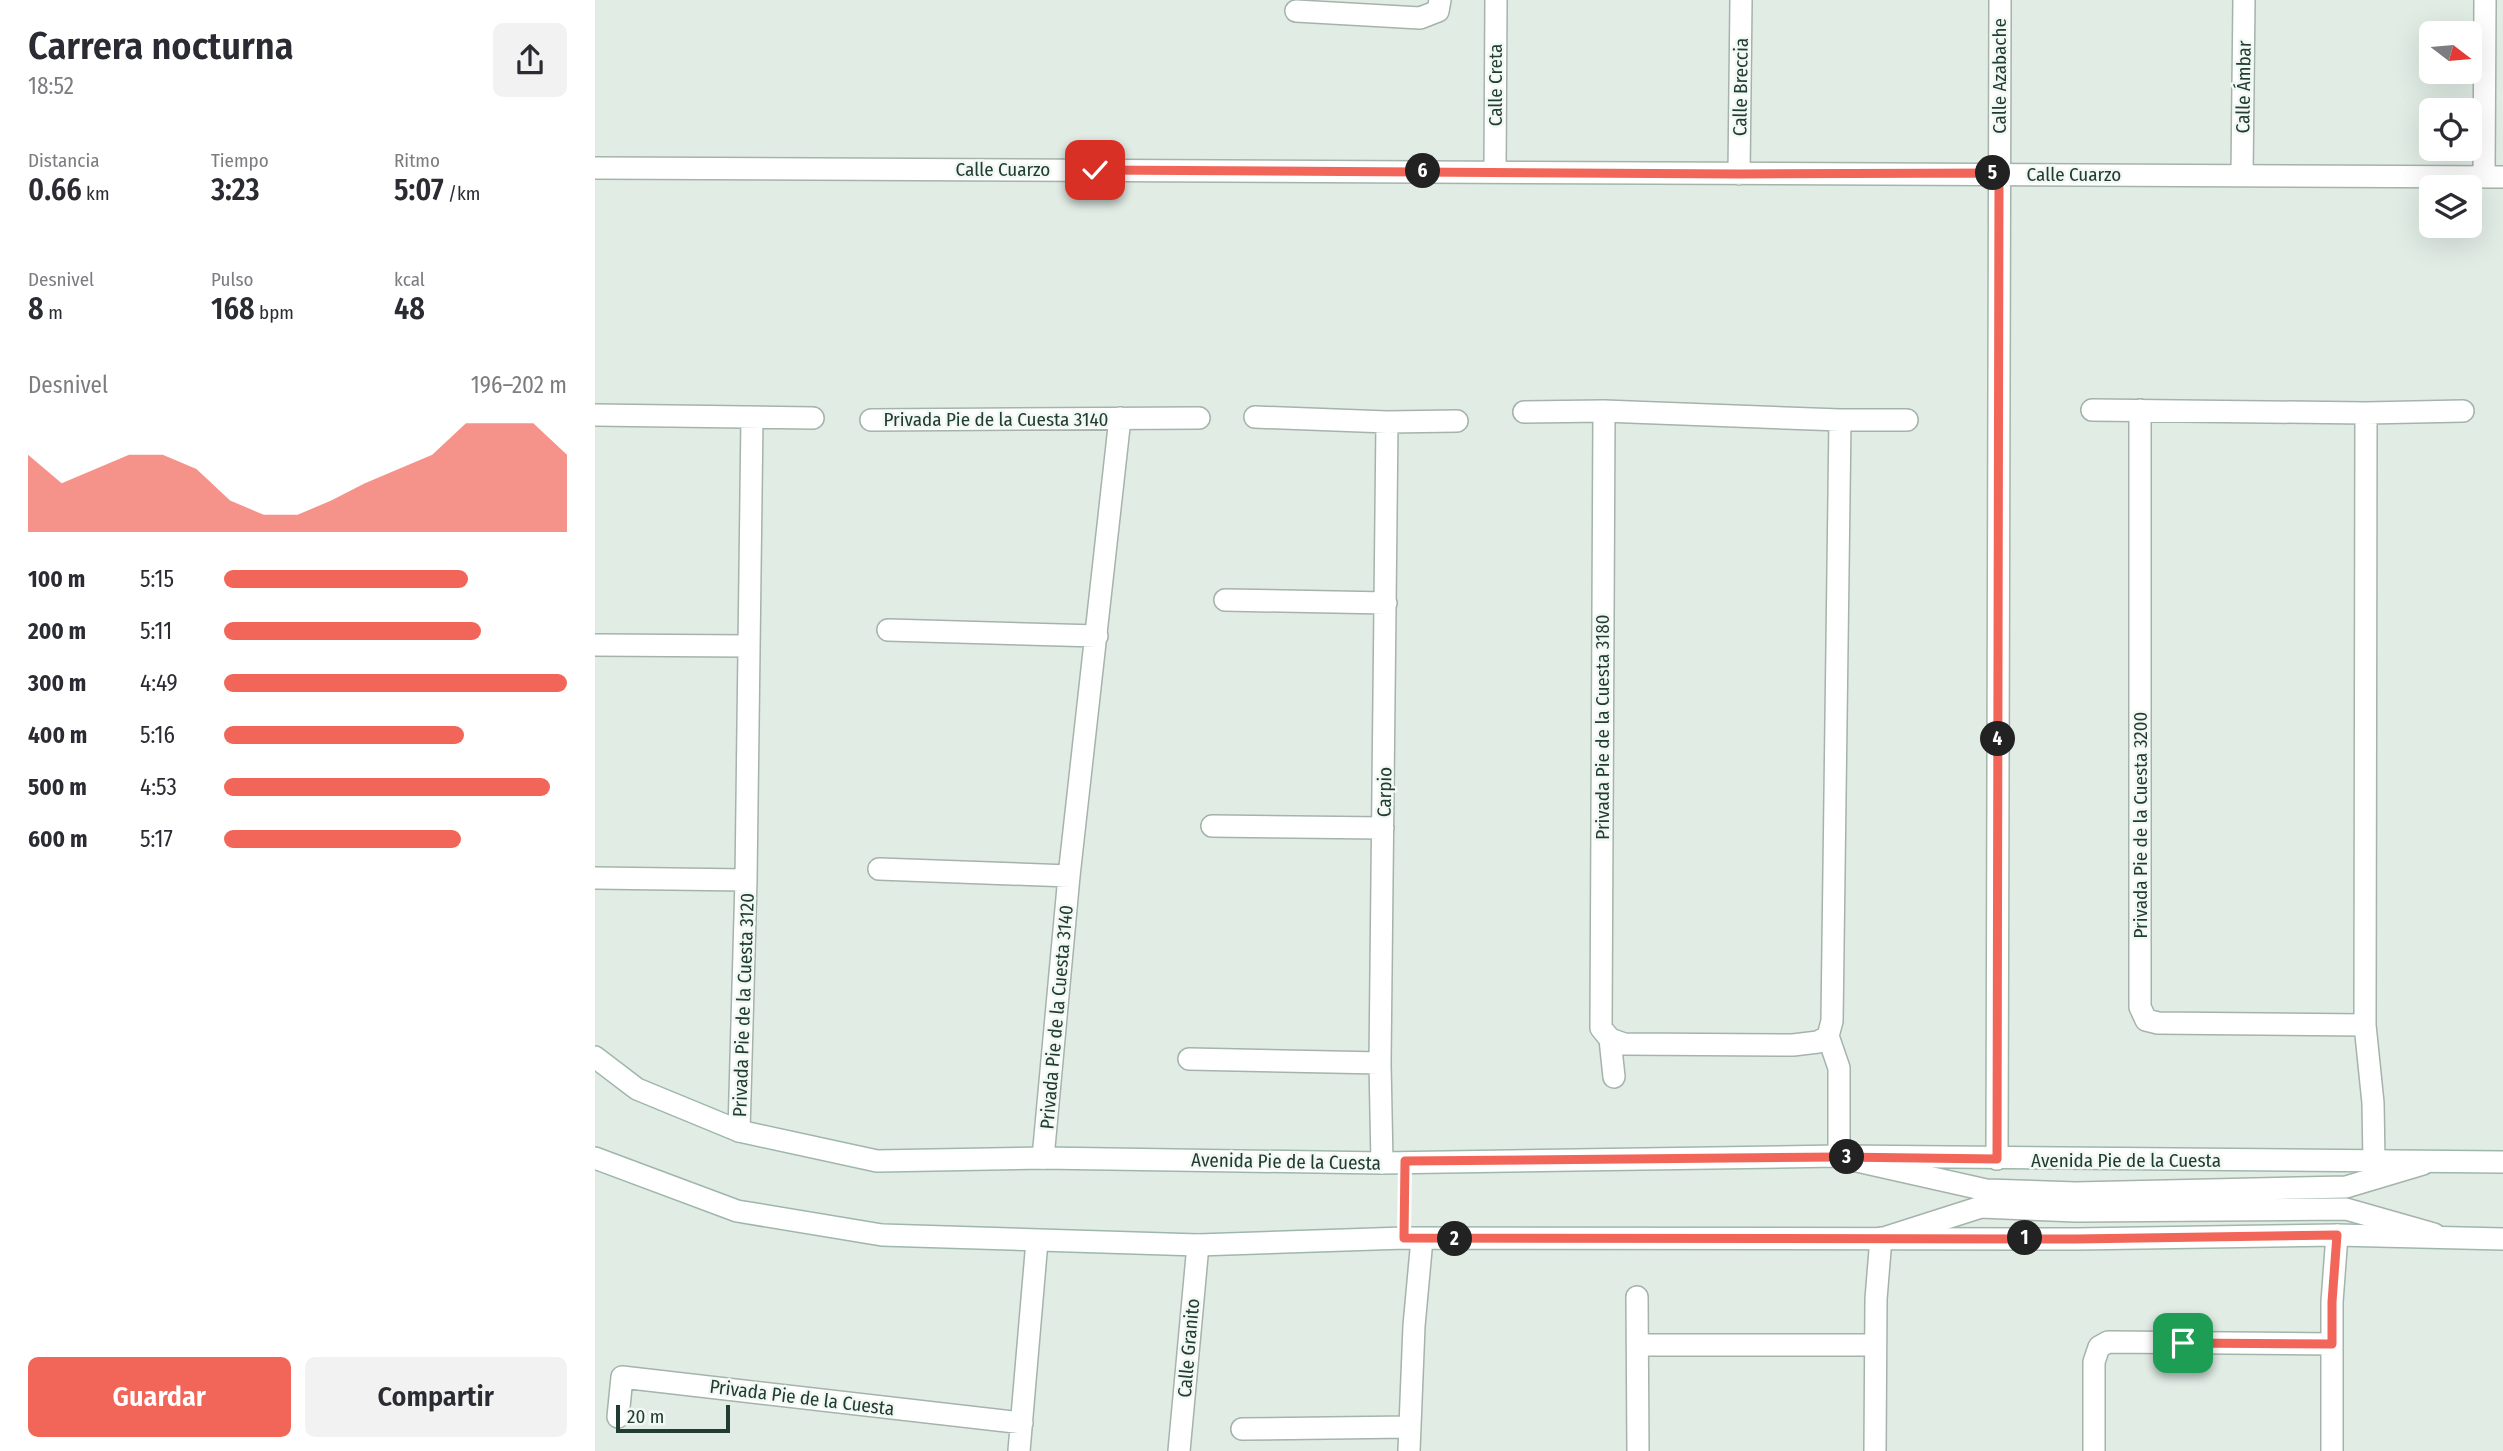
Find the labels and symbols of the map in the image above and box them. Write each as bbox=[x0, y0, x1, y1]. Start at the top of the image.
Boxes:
street label: Calle Azabache bbox=[1988, 18, 2011, 134]
north arrow bbox=[2419, 21, 2481, 84]
street label: Calle Breccia bbox=[1728, 38, 1753, 136]
street label: Calle Ámbar bbox=[2231, 40, 2256, 134]
street label: Calle Creta bbox=[1484, 44, 1507, 126]
pin bbox=[1065, 140, 1125, 200]
pin: 6 bbox=[1405, 154, 1441, 188]
pin: 5 bbox=[1975, 156, 2011, 190]
street label: Calle Cuarzo bbox=[956, 158, 1050, 181]
street label: Calle Cuarzo bbox=[2027, 163, 2121, 186]
street label: Privada Pie de la Cuesta 3140 bbox=[884, 408, 1108, 431]
street label: Privada Pie de la Cuesta 3180 bbox=[1591, 614, 1614, 840]
street label: Privada Pie de la Cuesta 3200 bbox=[2129, 712, 2152, 938]
pin: 4 bbox=[1981, 722, 2015, 756]
street label: Carpio bbox=[1373, 767, 1396, 817]
street label: Privada Pie de la Cuesta 3120 bbox=[728, 893, 759, 1117]
street label: Privada Pie de la Cuesta 3140 bbox=[1035, 904, 1078, 1130]
pin: 3 bbox=[1829, 1140, 1865, 1174]
street label: Avenida Pie de la Cuesta bbox=[1191, 1148, 1381, 1175]
street label: Avenida Pie de la Cuesta bbox=[2031, 1149, 2221, 1172]
pin: 1 bbox=[2007, 1220, 2043, 1256]
pin: 2 bbox=[1437, 1222, 1473, 1256]
street label: Calle Granito bbox=[1173, 1298, 1204, 1399]
pin bbox=[2153, 1313, 2213, 1373]
street label: Privada Pie de la Cuesta bbox=[708, 1375, 896, 1420]
scale bar bbox=[616, 1402, 730, 1434]

